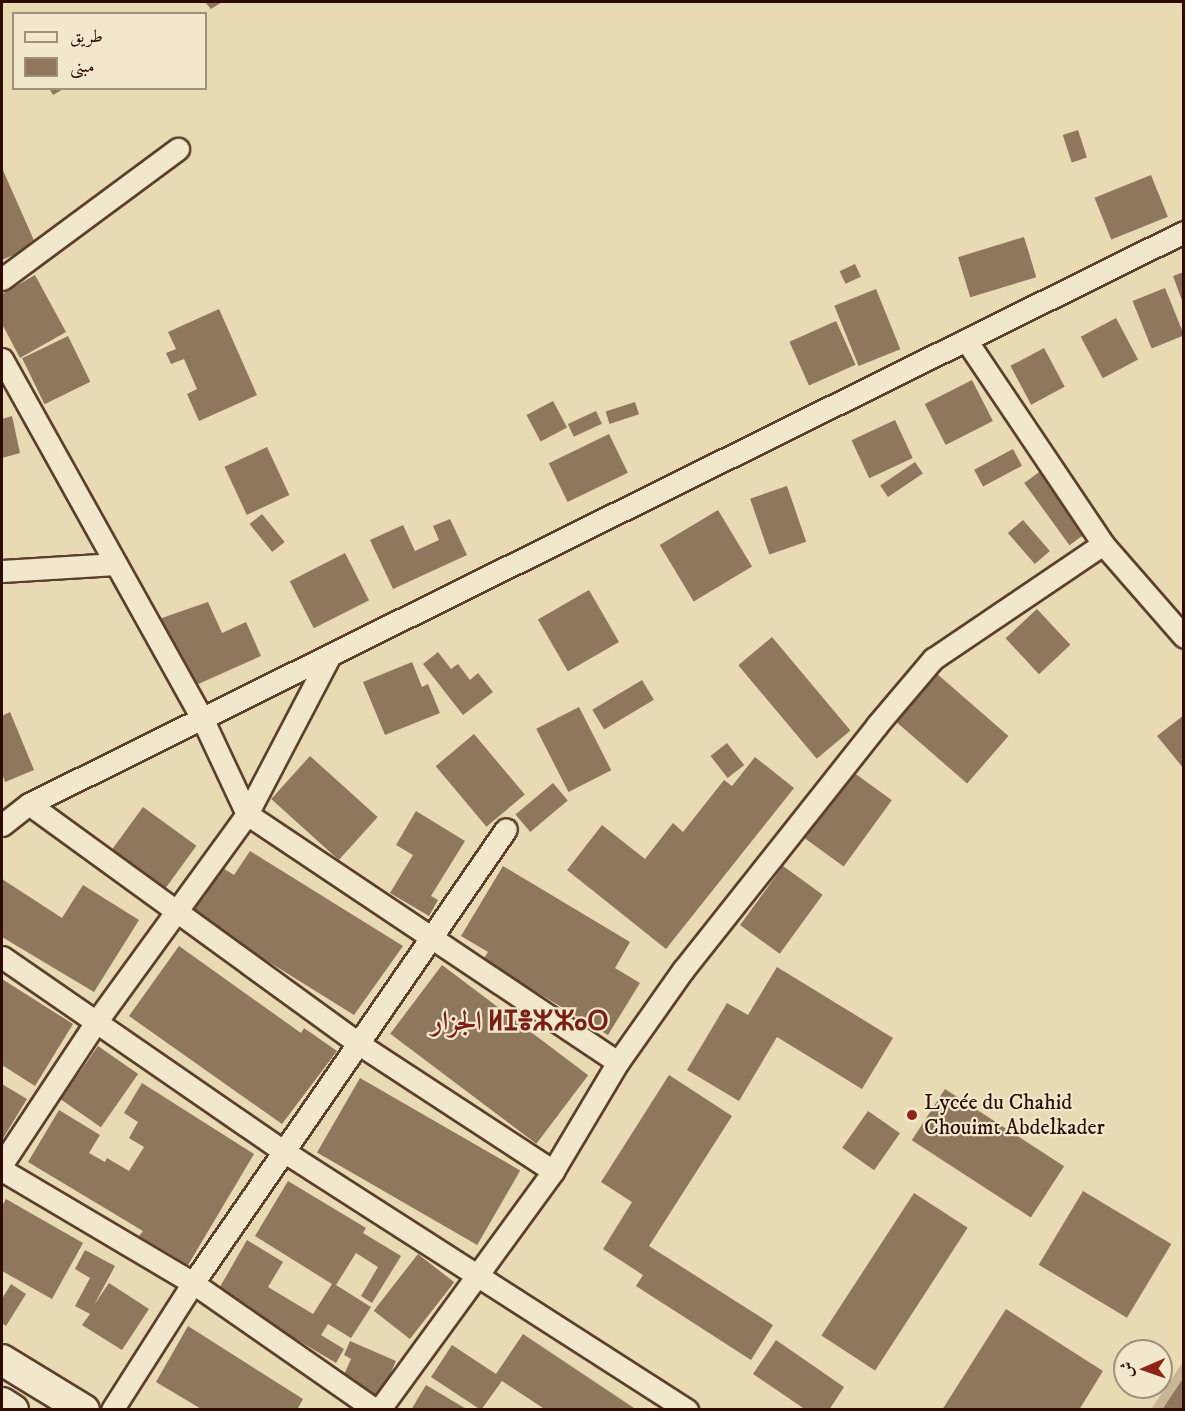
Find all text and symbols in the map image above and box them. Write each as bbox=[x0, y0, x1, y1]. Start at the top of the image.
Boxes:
legend bbox=[12, 12, 207, 90]
text: طريق bbox=[70, 26, 103, 48]
text: مبنى bbox=[70, 56, 95, 78]
district label: الجزار ⵍⵊⴻⵣⵣⴰⵔ bbox=[431, 1005, 609, 1039]
place label: Lycée du Chahid Chouimt Abdelkader bbox=[924, 1089, 1105, 1140]
marker: Lycée du Chahid Chouimt Abdelkader bbox=[905, 1108, 919, 1122]
north arrow bbox=[1113, 1339, 1173, 1399]
text: ش bbox=[1117, 1361, 1137, 1378]

